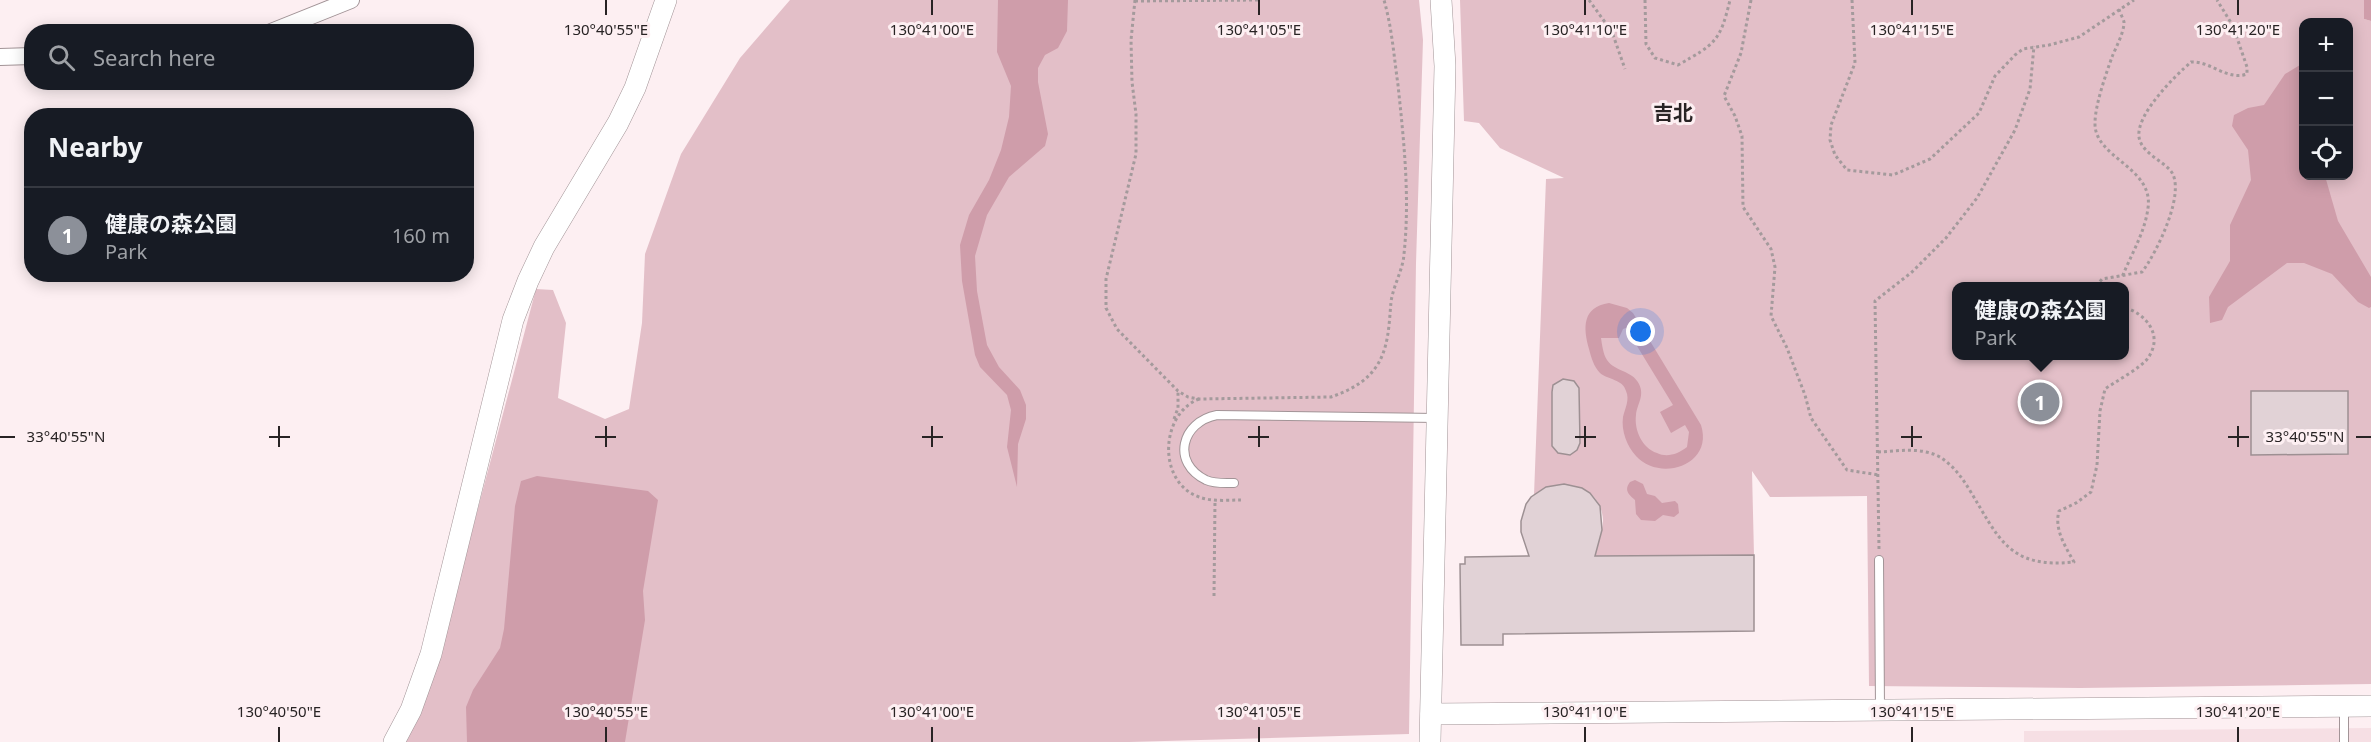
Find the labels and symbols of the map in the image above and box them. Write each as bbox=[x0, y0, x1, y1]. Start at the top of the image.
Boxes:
text: 130°40'55"E bbox=[564, 19, 648, 39]
text: 130°41'00"E bbox=[890, 19, 974, 39]
text: 130°41'05"E bbox=[1217, 19, 1301, 39]
text: 130°41'10"E bbox=[1543, 19, 1627, 39]
text: 130°41'15"E bbox=[1870, 19, 1954, 39]
text: 130°41'20"E bbox=[2196, 19, 2280, 39]
district label: 吉北 bbox=[1653, 99, 1693, 126]
your location bbox=[1626, 317, 1655, 346]
pin: 1 bbox=[2020, 380, 2060, 424]
text: 33°40'55"N bbox=[27, 426, 105, 446]
text: 33°40'55"N bbox=[2266, 426, 2344, 446]
text: 130°40'50"E bbox=[237, 701, 321, 721]
text: 130°40'55"E bbox=[564, 701, 648, 721]
text: 130°41'00"E bbox=[890, 701, 974, 721]
text: 130°41'05"E bbox=[1217, 701, 1301, 721]
text: 130°41'10"E bbox=[1543, 701, 1627, 721]
text: 130°41'15"E bbox=[1870, 701, 1954, 721]
text: 130°41'20"E bbox=[2196, 701, 2280, 721]

